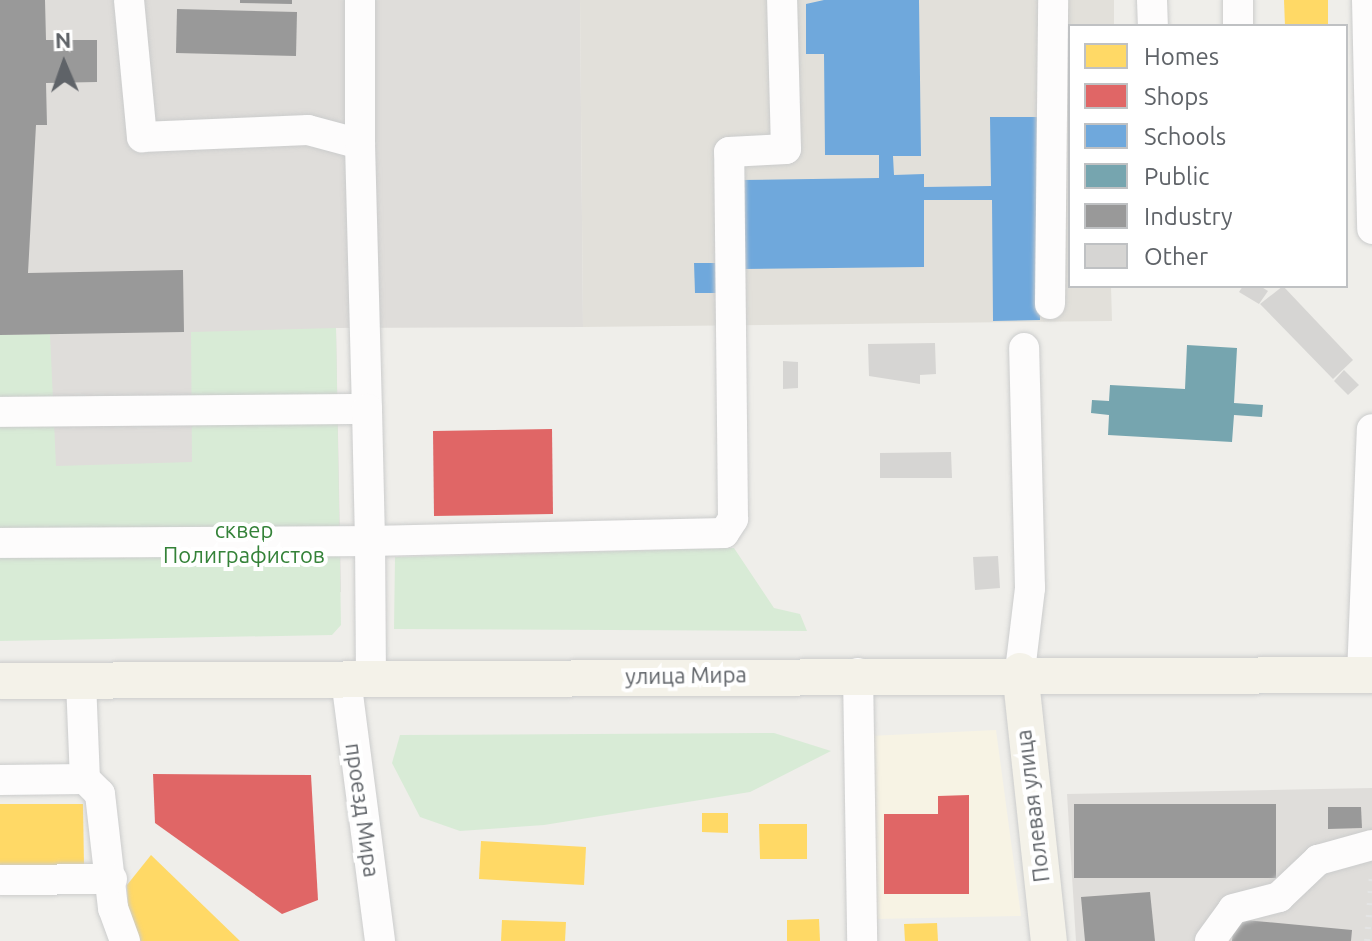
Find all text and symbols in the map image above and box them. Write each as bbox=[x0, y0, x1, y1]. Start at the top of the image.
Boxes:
north arrow bbox=[24, 24, 104, 104]
legend bbox=[1068, 24, 1348, 288]
text: N bbox=[54, 27, 72, 52]
text: Homes bbox=[1144, 43, 1219, 70]
text: Shops bbox=[1144, 83, 1209, 110]
text: Schools bbox=[1144, 123, 1226, 150]
text: Public bbox=[1144, 163, 1209, 190]
text: Industry bbox=[1144, 203, 1233, 230]
text: Other bbox=[1144, 243, 1208, 270]
park label: сквер Полиграфистов bbox=[163, 516, 325, 568]
street label: улица Мира bbox=[625, 661, 747, 689]
street label: Полевая улица bbox=[1010, 728, 1054, 884]
street label: проезд Мира bbox=[341, 741, 385, 879]

